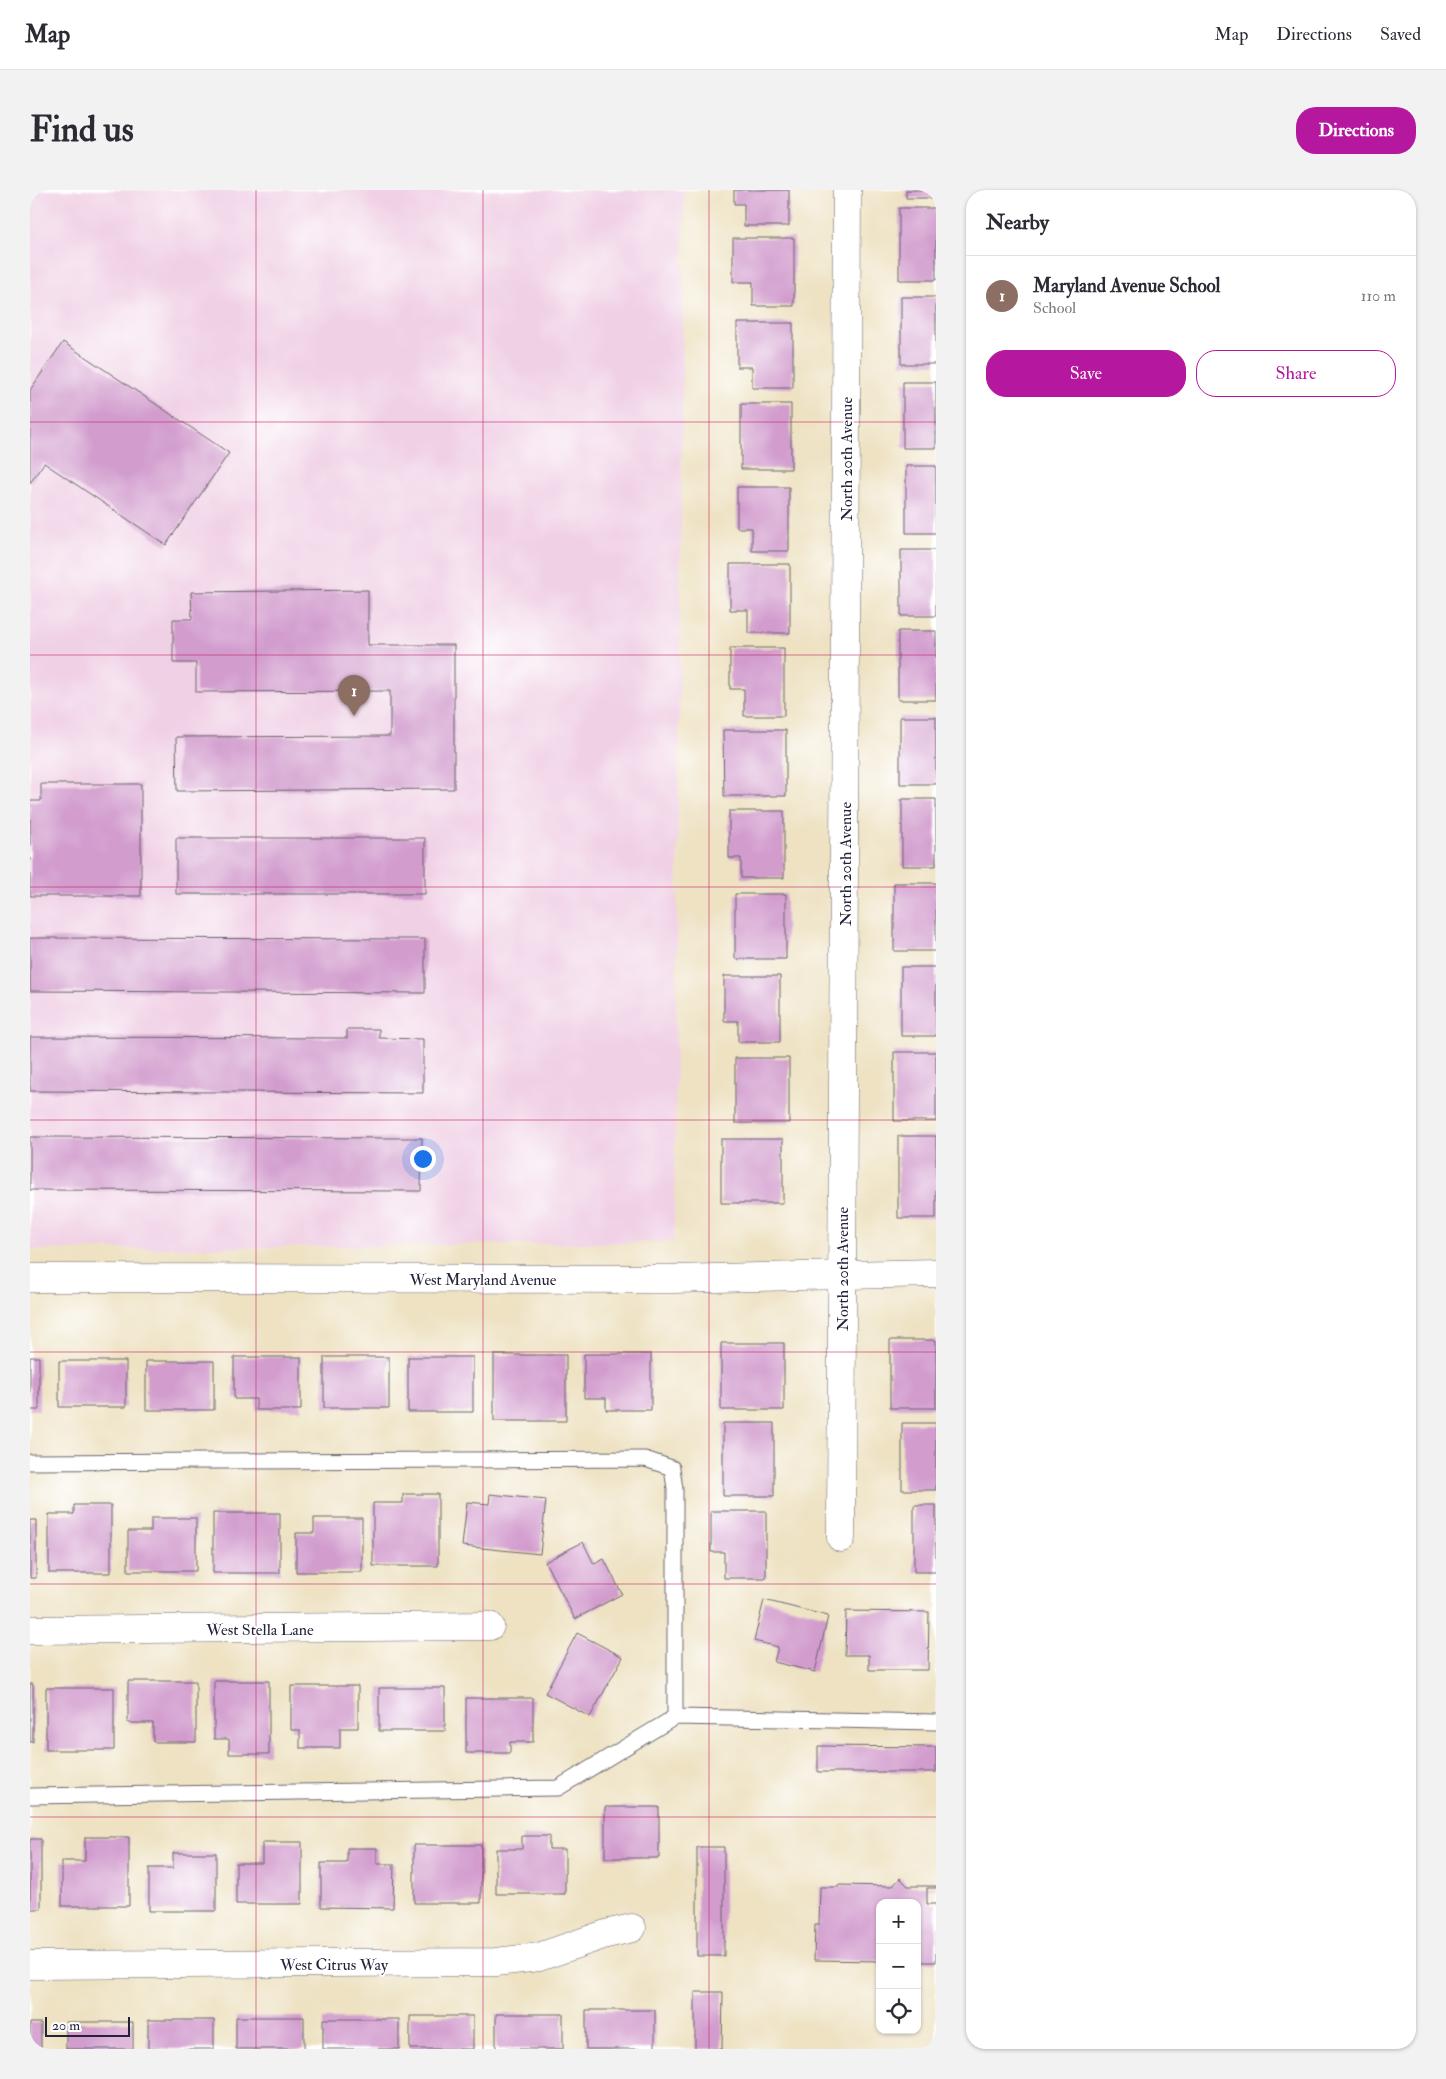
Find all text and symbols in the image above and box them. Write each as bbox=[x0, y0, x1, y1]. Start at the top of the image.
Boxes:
text: Map bbox=[25, 19, 70, 50]
text: Map bbox=[1215, 23, 1248, 46]
text: Directions bbox=[1276, 23, 1352, 46]
text: Saved bbox=[1380, 23, 1421, 46]
button: Directions bbox=[1296, 107, 1416, 154]
text: Find us bbox=[30, 108, 134, 152]
text: Nearby bbox=[986, 209, 1049, 236]
text: Maryland Avenue School bbox=[1033, 274, 1220, 298]
text: 1 bbox=[999, 286, 1005, 306]
text: 110 m bbox=[1361, 286, 1396, 306]
text: School bbox=[1033, 298, 1076, 318]
button: Save bbox=[986, 350, 1186, 397]
button: Share bbox=[1196, 350, 1396, 397]
street label: North 20th Avenue bbox=[837, 397, 857, 521]
pin: 1 bbox=[338, 675, 370, 716]
street label: North 20th Avenue bbox=[836, 802, 856, 926]
your location bbox=[410, 1146, 436, 1172]
street label: North 20th Avenue bbox=[833, 1207, 853, 1331]
street label: West Maryland Avenue bbox=[409, 1270, 557, 1290]
street label: West Stella Lane bbox=[205, 1620, 314, 1640]
map controls bbox=[876, 1899, 921, 2034]
button: + bbox=[876, 1899, 921, 1944]
button: − bbox=[876, 1944, 921, 1989]
street label: West Citrus Way bbox=[279, 1955, 389, 1975]
button: locate bbox=[876, 1989, 921, 2034]
scale bar bbox=[45, 2014, 130, 2037]
text: 20 m bbox=[52, 2017, 80, 2034]

